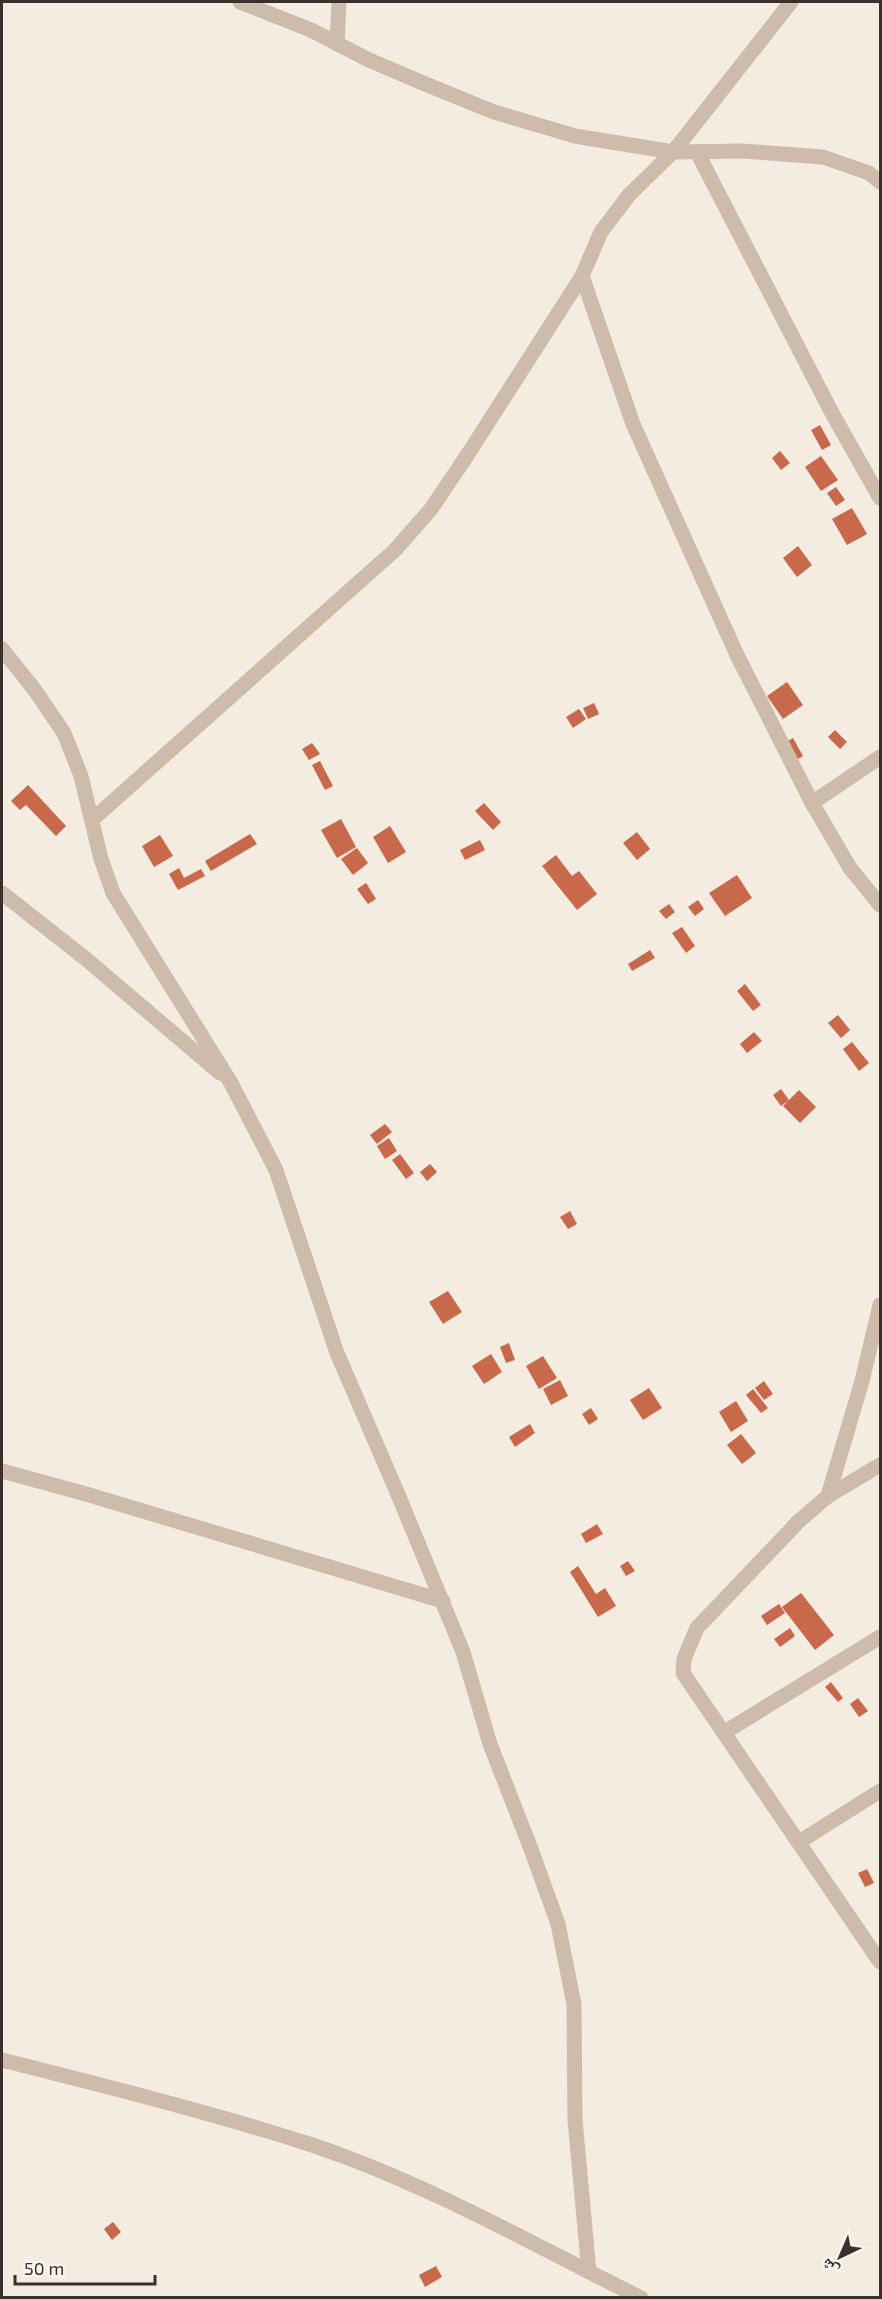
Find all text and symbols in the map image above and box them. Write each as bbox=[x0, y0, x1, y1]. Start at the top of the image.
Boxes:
north arrow bbox=[810, 2227, 870, 2287]
scale bar bbox=[15, 2248, 154, 2286]
text: ش bbox=[817, 2255, 843, 2281]
text: 50 m bbox=[24, 2257, 64, 2279]

